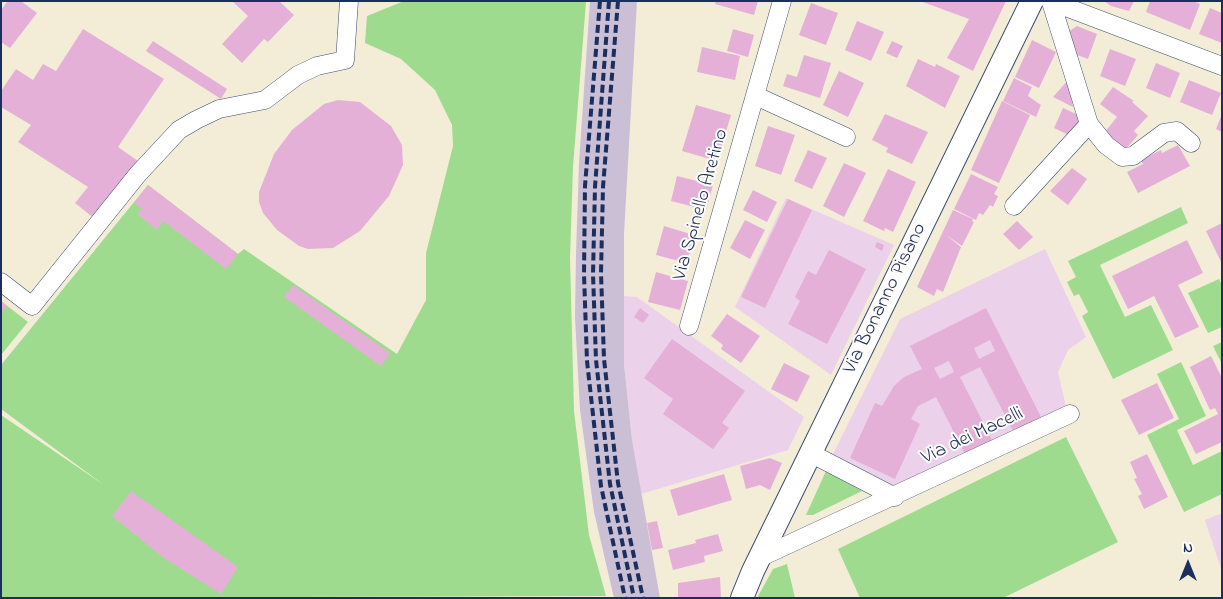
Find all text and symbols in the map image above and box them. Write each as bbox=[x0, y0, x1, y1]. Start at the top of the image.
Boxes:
street label: Via Spinello Aretino bbox=[669, 127, 735, 283]
street label: Via Bonanno Pisano bbox=[839, 220, 933, 378]
street label: Via dei Macelli bbox=[918, 403, 1028, 471]
text: N bbox=[1183, 538, 1193, 559]
north arrow bbox=[1163, 539, 1213, 589]

